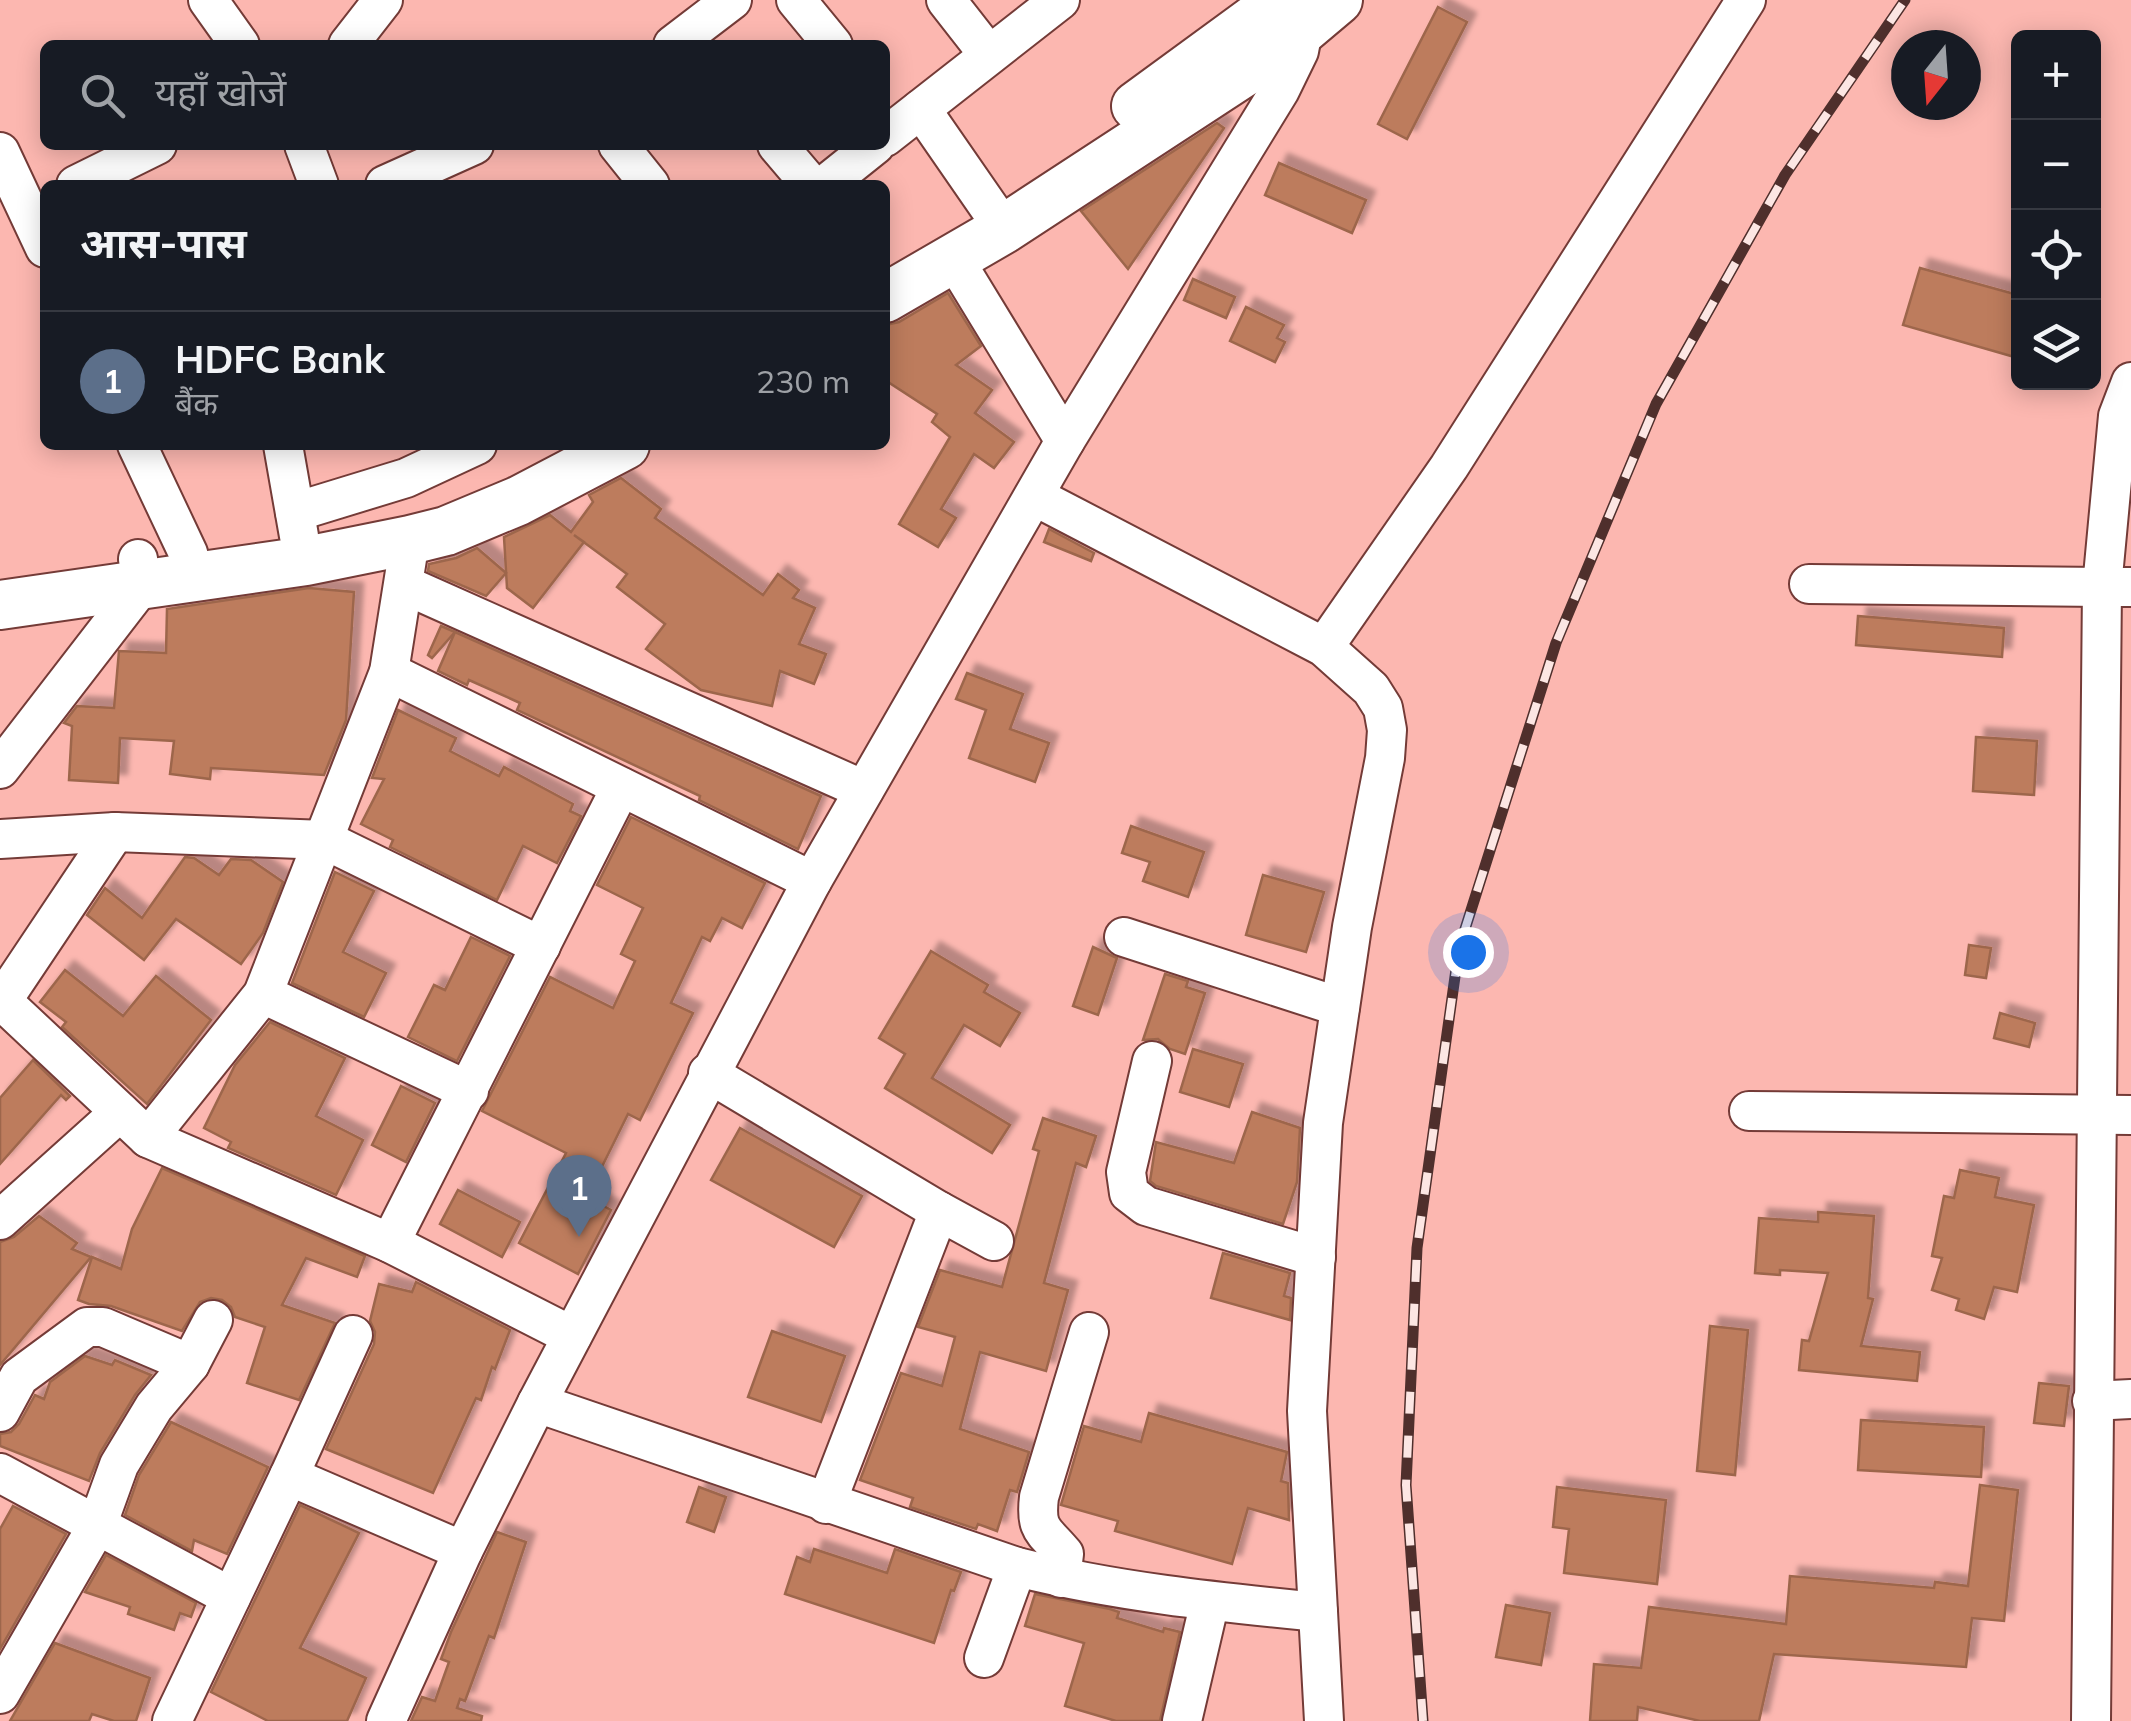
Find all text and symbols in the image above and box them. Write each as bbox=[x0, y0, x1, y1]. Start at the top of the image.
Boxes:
north arrow bbox=[1891, 30, 1981, 120]
map controls bbox=[2011, 30, 2101, 390]
button: + bbox=[2011, 30, 2101, 120]
search box bbox=[40, 40, 890, 150]
icon: search bbox=[75, 68, 130, 123]
text: यहाँ खोजें bbox=[155, 68, 286, 116]
button: − bbox=[2011, 120, 2101, 210]
button: locate bbox=[2011, 210, 2101, 300]
text: आस-पास bbox=[80, 216, 247, 269]
button: layers bbox=[2011, 300, 2101, 390]
text: HDFC Bank bbox=[175, 335, 385, 383]
text: 1 bbox=[103, 361, 122, 401]
text: 230 m bbox=[756, 361, 850, 401]
text: बैंक bbox=[175, 383, 218, 423]
your location bbox=[1443, 927, 1494, 978]
pin: 1 bbox=[546, 1154, 612, 1237]

